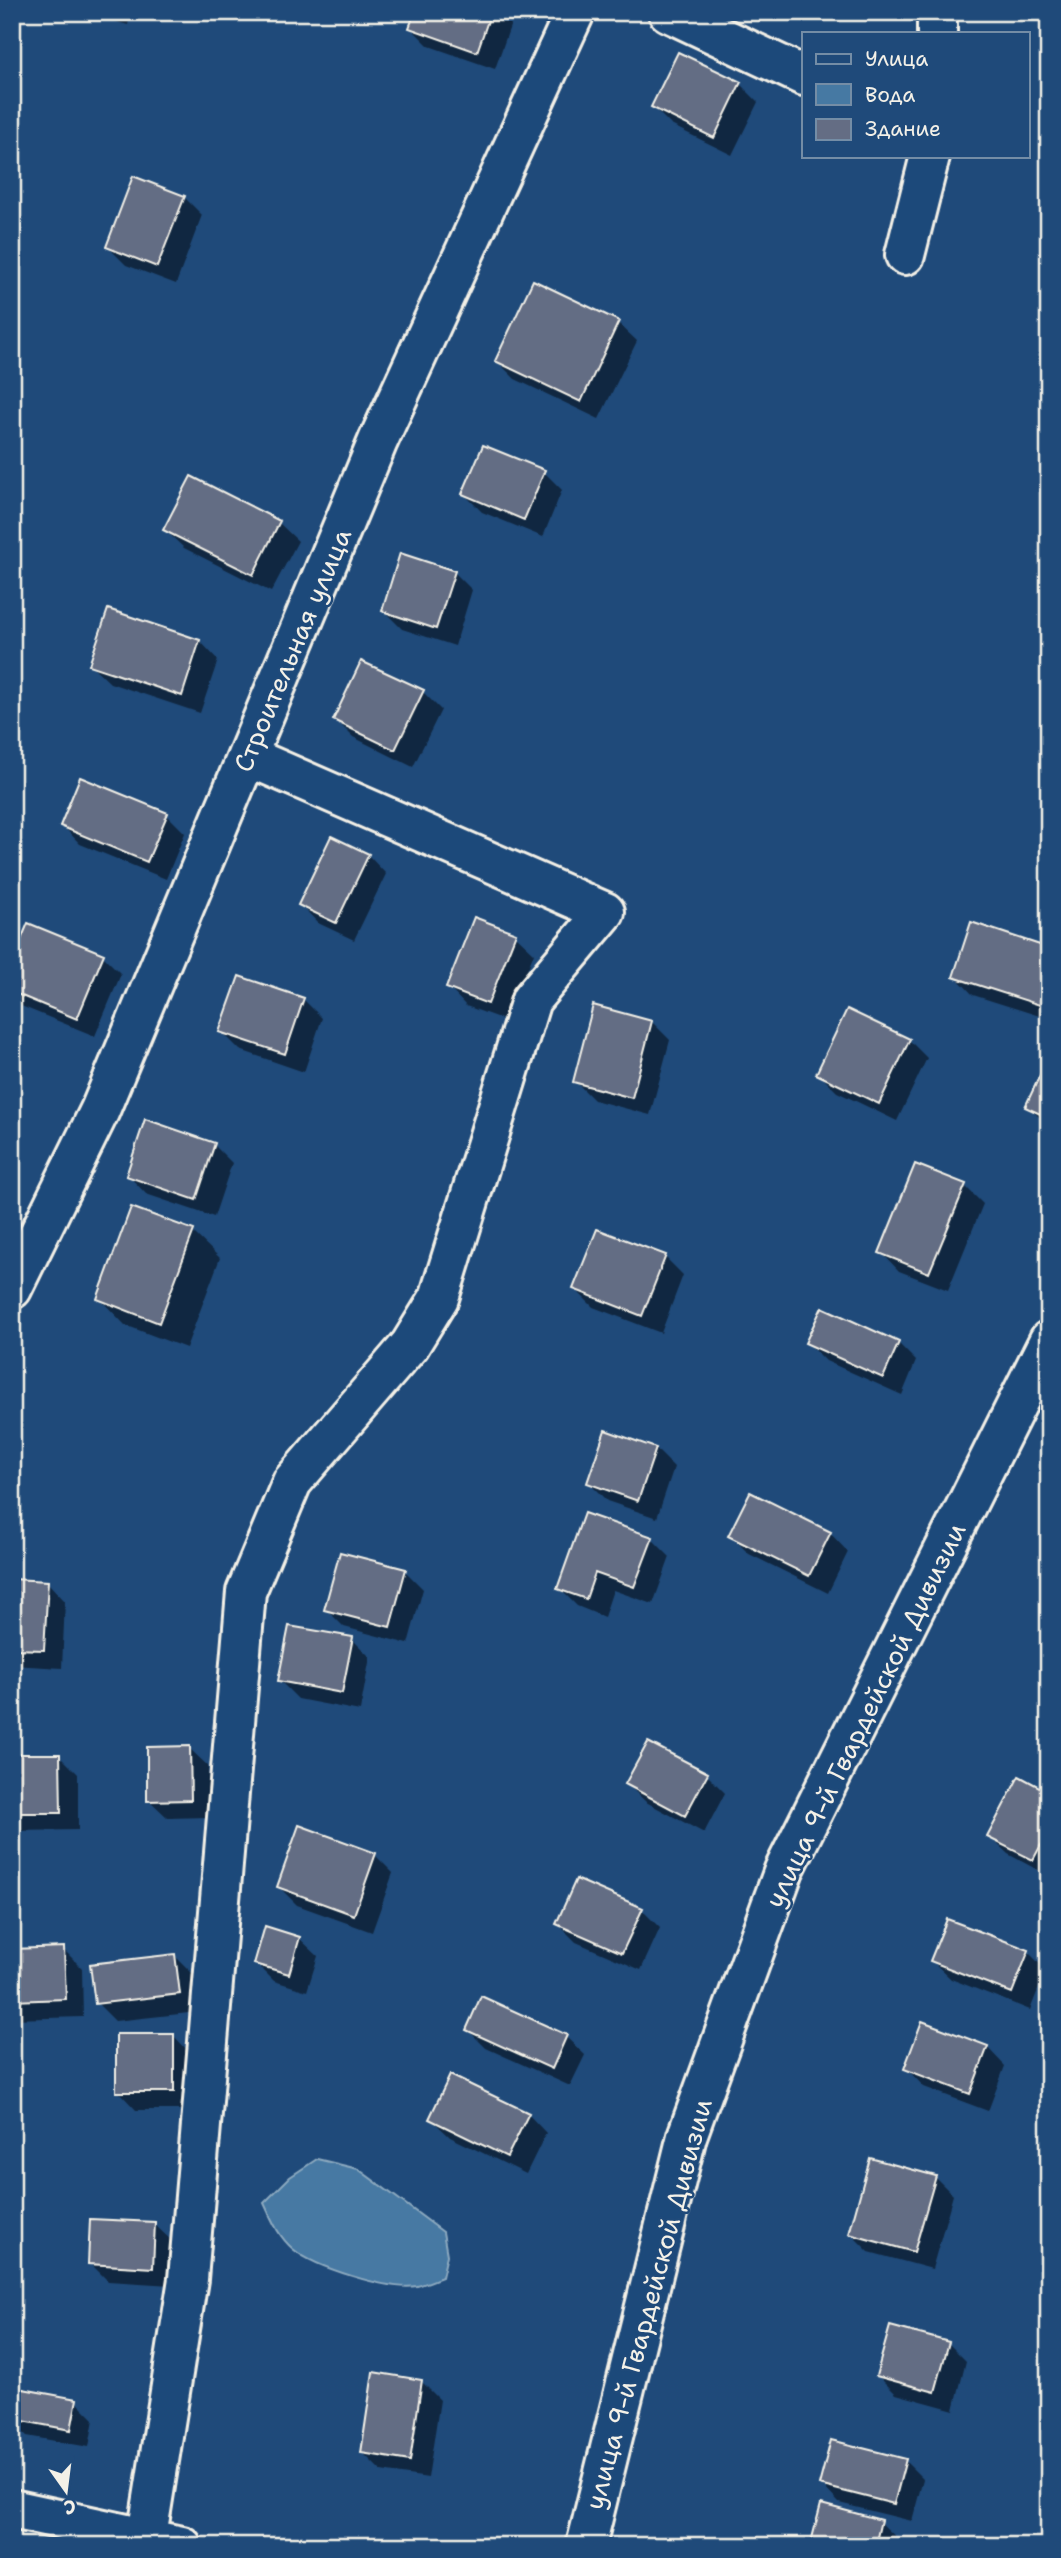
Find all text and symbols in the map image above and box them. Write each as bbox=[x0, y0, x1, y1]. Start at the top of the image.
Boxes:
legend bbox=[802, 32, 1030, 158]
text: Улица bbox=[865, 45, 928, 73]
text: Вода bbox=[865, 81, 915, 109]
text: Здание bbox=[865, 115, 941, 143]
street label: Строительная улица bbox=[225, 523, 359, 777]
street label: улица 9-й Гвардейской Дивизии bbox=[756, 1517, 974, 1913]
street label: улица 9-й Гвардейской Дивизии bbox=[576, 2095, 720, 2513]
north arrow bbox=[32, 2456, 102, 2526]
text: С bbox=[61, 2493, 79, 2521]

